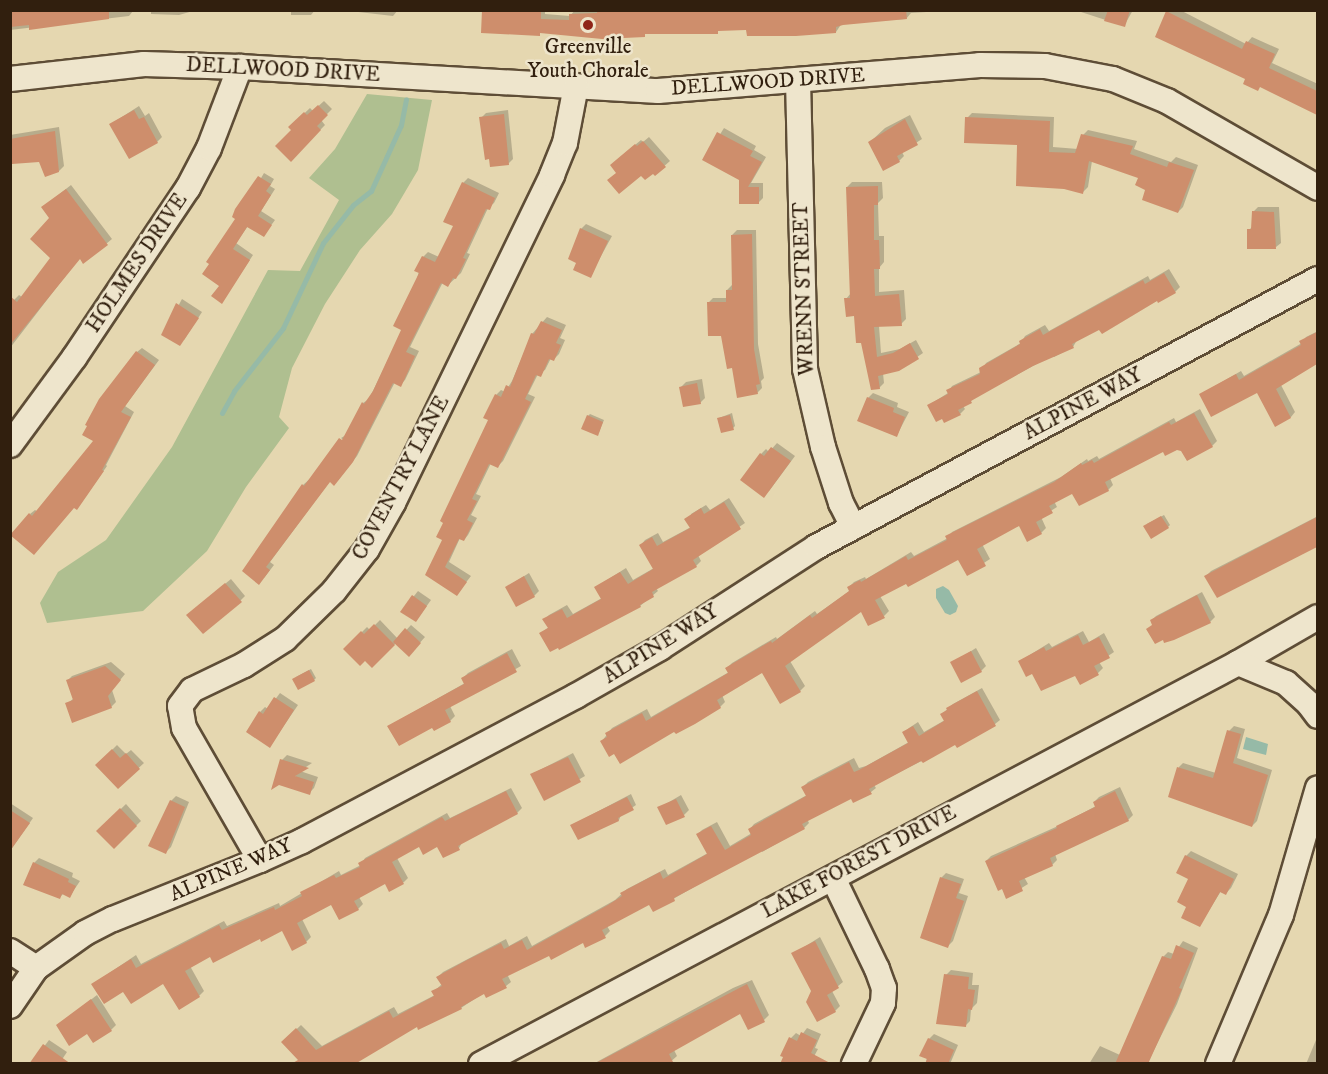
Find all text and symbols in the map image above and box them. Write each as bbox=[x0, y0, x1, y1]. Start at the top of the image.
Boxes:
marker: Greenville Youth Chorale bbox=[581, 18, 595, 32]
place label: Greenville Youth Chorale bbox=[527, 34, 649, 84]
street label: DELLWOOD DRIVE bbox=[185, 52, 381, 88]
street label: DELLWOOD DRIVE bbox=[670, 63, 866, 101]
street label: HOLMES DRIVE bbox=[81, 188, 193, 338]
street label: WRENN STREET bbox=[788, 202, 820, 376]
street label: ALPINE WAY bbox=[1019, 362, 1147, 446]
street label: COVENTRY LANE bbox=[347, 392, 455, 564]
street label: ALPINE WAY bbox=[599, 599, 723, 689]
street label: LAKE FOREST DRIVE bbox=[757, 800, 961, 924]
street label: ALPINE WAY bbox=[166, 833, 296, 907]

